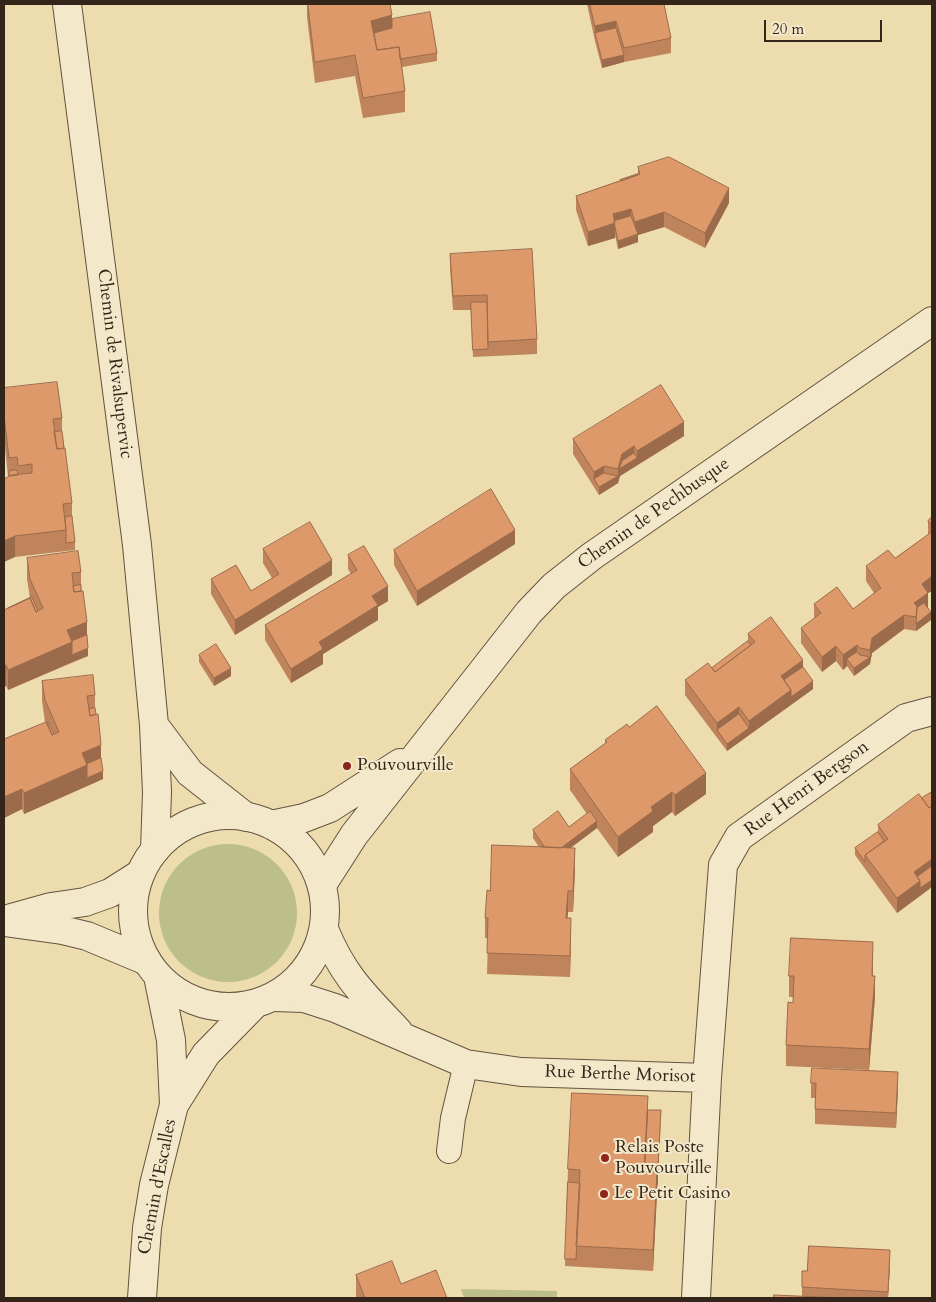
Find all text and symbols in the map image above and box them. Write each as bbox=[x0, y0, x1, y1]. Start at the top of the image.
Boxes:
scale bar bbox=[766, 10, 884, 42]
text: 20 m bbox=[772, 19, 804, 39]
street label: Chemin de Rivalsupervic bbox=[92, 268, 136, 460]
street label: Chemin de Pechbusque bbox=[574, 454, 734, 574]
street label: Rue Henri Bergson bbox=[741, 737, 873, 841]
place label: Pouvourville bbox=[357, 755, 454, 777]
marker: Pouvourville bbox=[341, 760, 353, 772]
street label: Rue Berthe Morisot bbox=[544, 1062, 696, 1088]
street label: Chemin d'Escalles bbox=[134, 1118, 182, 1256]
place label: Relais Poste Pouvourville bbox=[615, 1137, 712, 1180]
marker: Relais Poste Pouvourville bbox=[599, 1152, 611, 1164]
place label: Le Petit Casino bbox=[614, 1183, 731, 1205]
marker: Le Petit Casino bbox=[598, 1188, 610, 1200]

